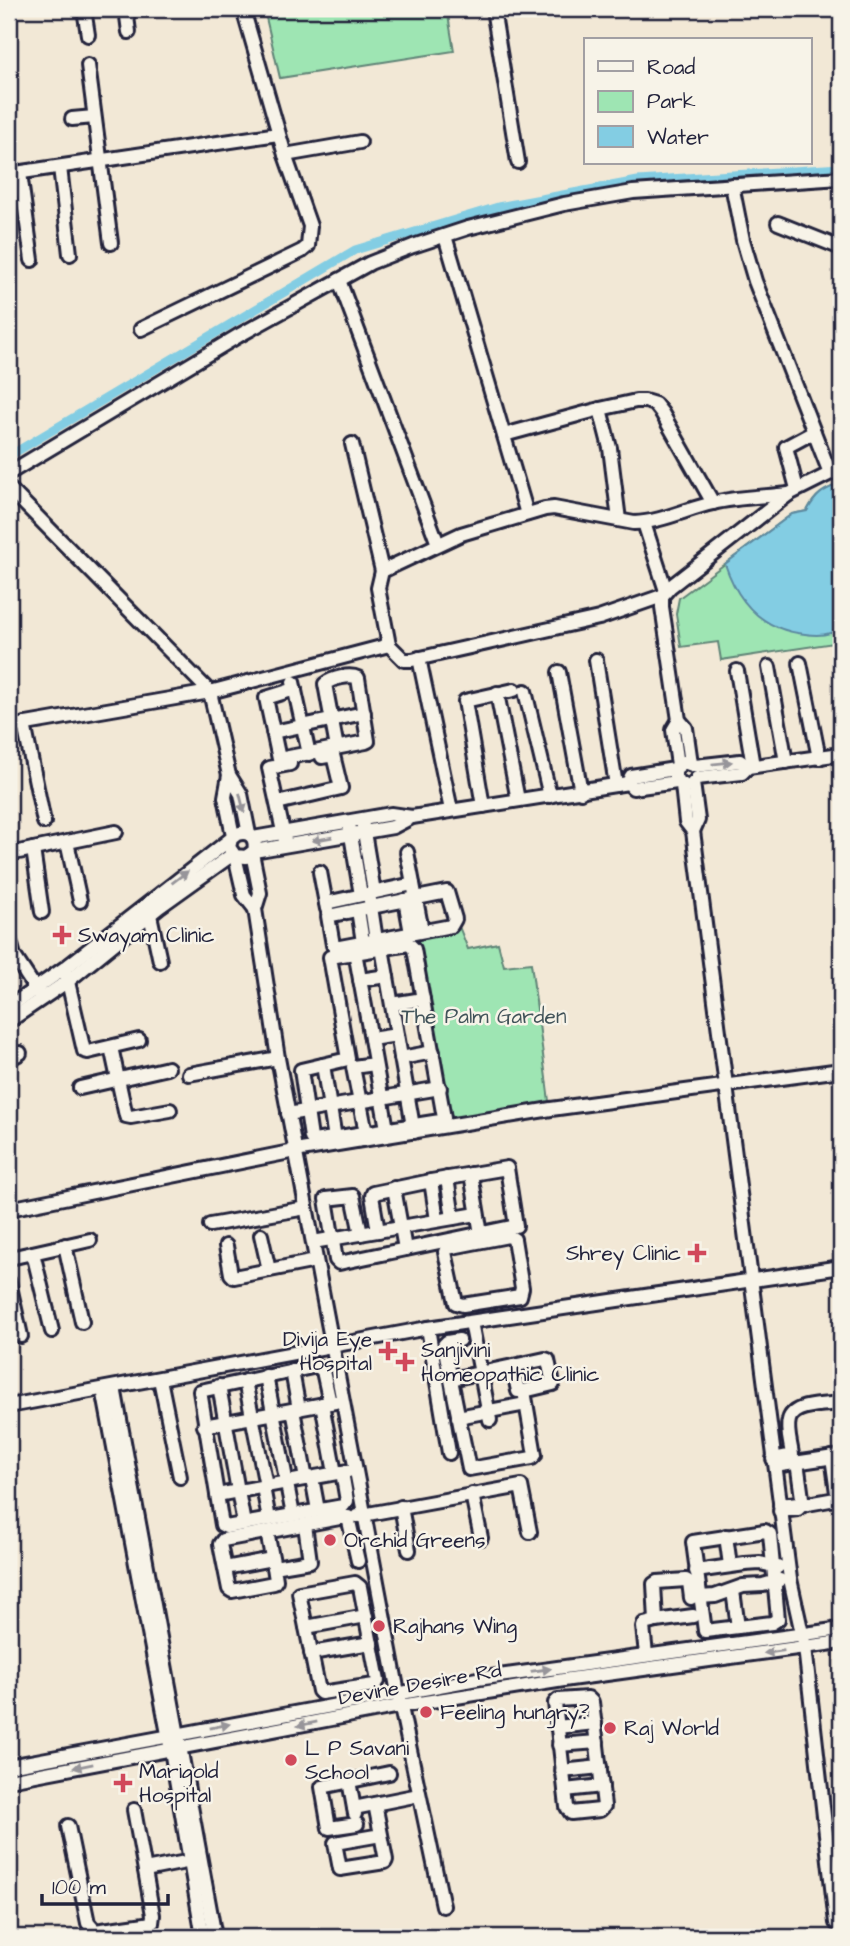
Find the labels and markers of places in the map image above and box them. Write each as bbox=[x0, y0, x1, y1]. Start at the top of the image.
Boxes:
place label: Swayam Clinic bbox=[78, 921, 214, 952]
marker: Swayam Clinic bbox=[52, 925, 72, 945]
place label: Shrey Clinic bbox=[566, 1239, 681, 1270]
marker: Shrey Clinic bbox=[687, 1243, 707, 1263]
place label: Divija Eye Hospital bbox=[283, 1325, 372, 1379]
place label: Sanjivini Homeopathic Clinic bbox=[421, 1336, 600, 1390]
marker: Divija Eye Hospital bbox=[378, 1341, 398, 1361]
marker: Sanjivini Homeopathic Clinic bbox=[395, 1352, 415, 1372]
place label: Orchid Greens bbox=[344, 1526, 486, 1555]
marker: Orchid Greens bbox=[322, 1532, 338, 1548]
place label: Rajhans Wing bbox=[393, 1612, 517, 1643]
marker: Rajhans Wing bbox=[371, 1618, 387, 1634]
place label: Feeling hungry? bbox=[440, 1698, 590, 1729]
marker: Feeling hungry? bbox=[418, 1704, 434, 1720]
place label: Raj World bbox=[624, 1714, 719, 1743]
marker: Raj World bbox=[602, 1720, 618, 1736]
place label: L P Savani School bbox=[305, 1734, 409, 1787]
marker: L P Savani School bbox=[283, 1752, 299, 1768]
place label: Marigold Hospital bbox=[139, 1757, 219, 1811]
marker: Marigold Hospital bbox=[113, 1773, 133, 1793]

